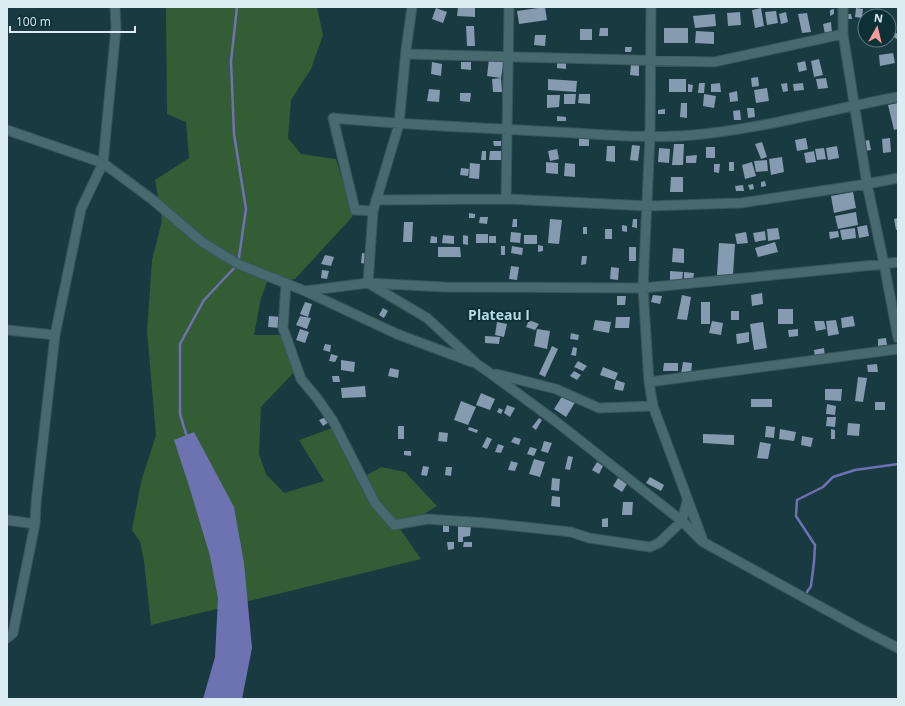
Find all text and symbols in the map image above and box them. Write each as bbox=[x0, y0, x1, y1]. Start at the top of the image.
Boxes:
scale bar bbox=[10, 8, 135, 34]
north arrow bbox=[857, 8, 897, 48]
text: N bbox=[873, 10, 884, 26]
text: 100 m bbox=[16, 13, 51, 30]
district label: Plateau I bbox=[468, 305, 530, 324]

